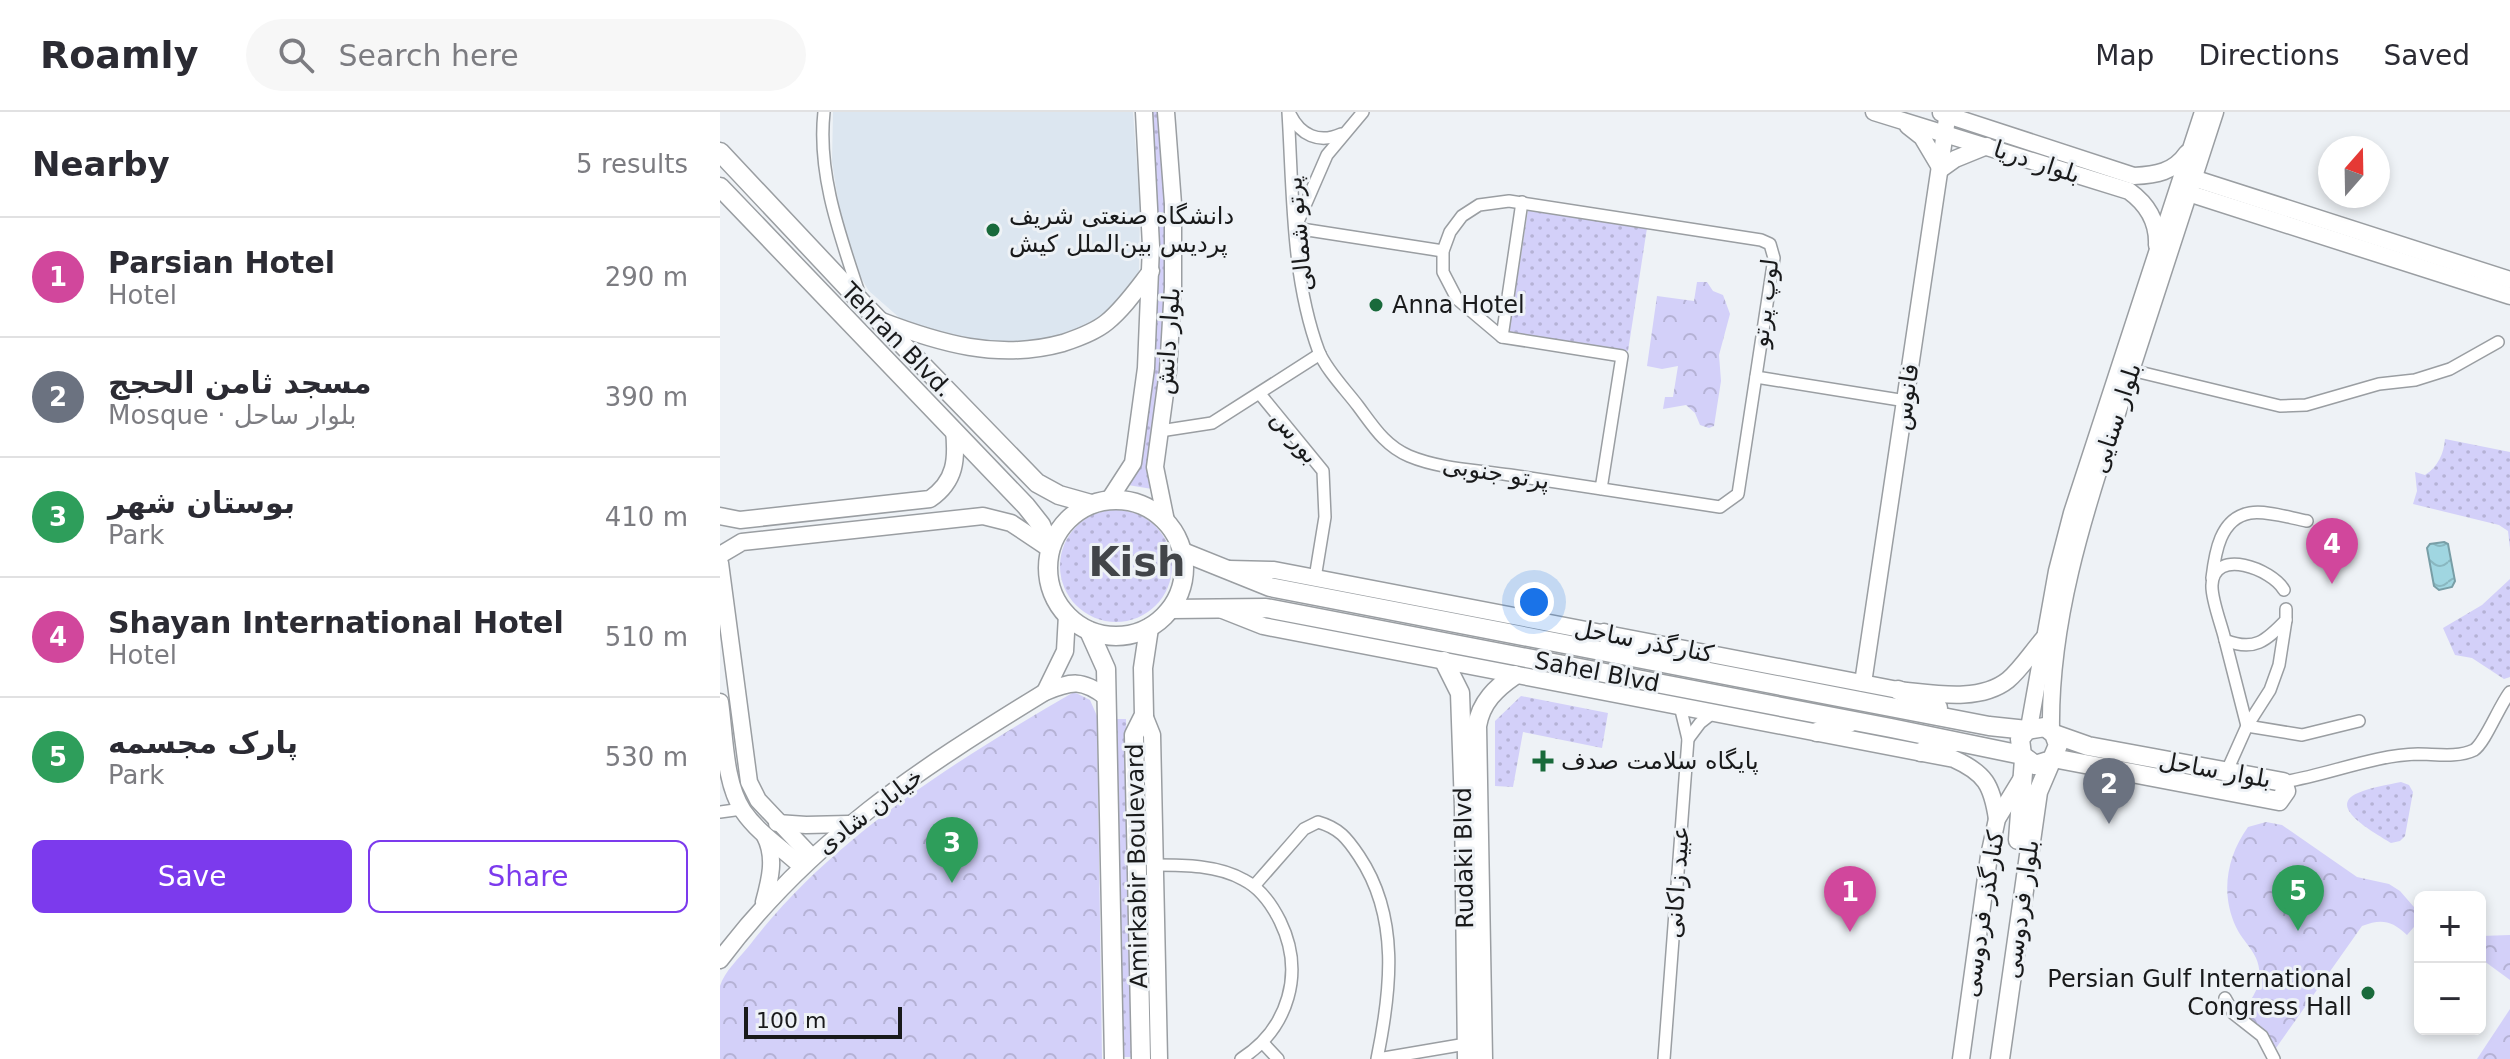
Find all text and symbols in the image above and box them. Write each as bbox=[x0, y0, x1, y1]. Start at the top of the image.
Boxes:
search box bbox=[246, 19, 806, 91]
text: Roamly bbox=[40, 33, 198, 77]
icon: search bbox=[274, 33, 318, 77]
text: Search here bbox=[338, 38, 519, 73]
text: Map bbox=[2095, 39, 2154, 72]
text: Directions bbox=[2198, 39, 2339, 72]
text: Saved bbox=[2383, 39, 2470, 72]
street label: بلوار دریا bbox=[1990, 135, 2084, 189]
north arrow bbox=[2318, 136, 2390, 208]
text: Nearby bbox=[32, 144, 170, 184]
text: 5 results bbox=[576, 149, 688, 179]
street label: پرتو شمالی bbox=[1279, 175, 1319, 293]
place label: دانشگاه صنعتی شریف پردیس بین‌الملل کیش bbox=[1009, 202, 1234, 258]
marker: دانشگاه صنعتی شریف پردیس بین‌الملل کیش bbox=[984, 221, 1002, 239]
text: Parsian Hotel bbox=[108, 245, 335, 280]
street label: لوپ پرتو bbox=[1746, 257, 1784, 350]
text: 1 bbox=[49, 262, 67, 292]
text: 290 m bbox=[605, 262, 688, 292]
street label: Tehran Blvd. bbox=[835, 276, 959, 403]
text: Hotel bbox=[108, 280, 177, 310]
street label: بلوار دانش bbox=[1150, 286, 1186, 396]
place label: Anna Hotel bbox=[1392, 291, 1525, 319]
marker: Anna Hotel bbox=[1367, 296, 1385, 314]
street label: بلوار سنایی bbox=[2085, 359, 2147, 477]
street label: فانوس bbox=[1887, 362, 1925, 432]
text: مسجد ثامن الحجج bbox=[108, 365, 371, 400]
text: 2 bbox=[49, 382, 67, 412]
text: 390 m bbox=[605, 382, 688, 412]
text: Mosque · بلوار ساحل bbox=[108, 400, 356, 430]
street label: بورس bbox=[1265, 405, 1325, 469]
street label: پرتو جنوبی bbox=[1441, 451, 1551, 495]
text: بوستان شهر bbox=[108, 485, 295, 520]
text: 3 bbox=[49, 502, 67, 532]
text: 410 m bbox=[605, 502, 688, 532]
pin: 4 bbox=[2306, 518, 2358, 584]
text: Park bbox=[108, 520, 164, 550]
district label: Kish bbox=[1089, 539, 1186, 585]
your location bbox=[1514, 582, 1554, 622]
text: Shayan International Hotel bbox=[108, 605, 564, 640]
street label: کنارگذر ساحل bbox=[1572, 614, 1717, 668]
text: 4 bbox=[49, 622, 67, 652]
text: 510 m bbox=[605, 622, 688, 652]
text: Hotel bbox=[108, 640, 177, 670]
street label: Sahel Blvd bbox=[1532, 646, 1662, 698]
text: پارک مجسمه bbox=[108, 725, 298, 760]
text: 5 bbox=[49, 742, 67, 772]
text: 530 m bbox=[605, 742, 688, 772]
street label: Amirkabir Boulevard bbox=[1121, 743, 1153, 989]
street label: بلوار ساحل bbox=[2157, 746, 2273, 794]
place label: پایگاه سلامت صدف bbox=[1561, 747, 1759, 775]
marker: پایگاه سلامت صدف bbox=[1532, 750, 1554, 772]
pin: 2 bbox=[2083, 758, 2135, 824]
text: Park bbox=[108, 760, 164, 790]
street label: خیابان شادی bbox=[811, 762, 929, 860]
street label: Rudaki Blvd bbox=[1449, 787, 1479, 929]
pin: 3 bbox=[926, 817, 978, 883]
street label: عبید زاکانی bbox=[1659, 825, 1695, 939]
street label: کنارگذر فردوسی bbox=[1956, 828, 2010, 999]
street label: بلوار فردوسی bbox=[1997, 838, 2045, 980]
button: Save bbox=[32, 840, 352, 913]
button: Share bbox=[368, 840, 688, 913]
pin: 5 bbox=[2272, 865, 2324, 931]
pin: 1 bbox=[1824, 866, 1876, 932]
map controls bbox=[2414, 891, 2486, 1035]
button: + bbox=[2414, 891, 2486, 963]
button: − bbox=[2414, 963, 2486, 1035]
place label: Persian Gulf International Congress Hall bbox=[2047, 965, 2352, 1021]
marker: Persian Gulf International Congress Hall bbox=[2359, 984, 2377, 1002]
scale bar bbox=[744, 1003, 902, 1039]
text: 100 m bbox=[756, 1008, 826, 1033]

